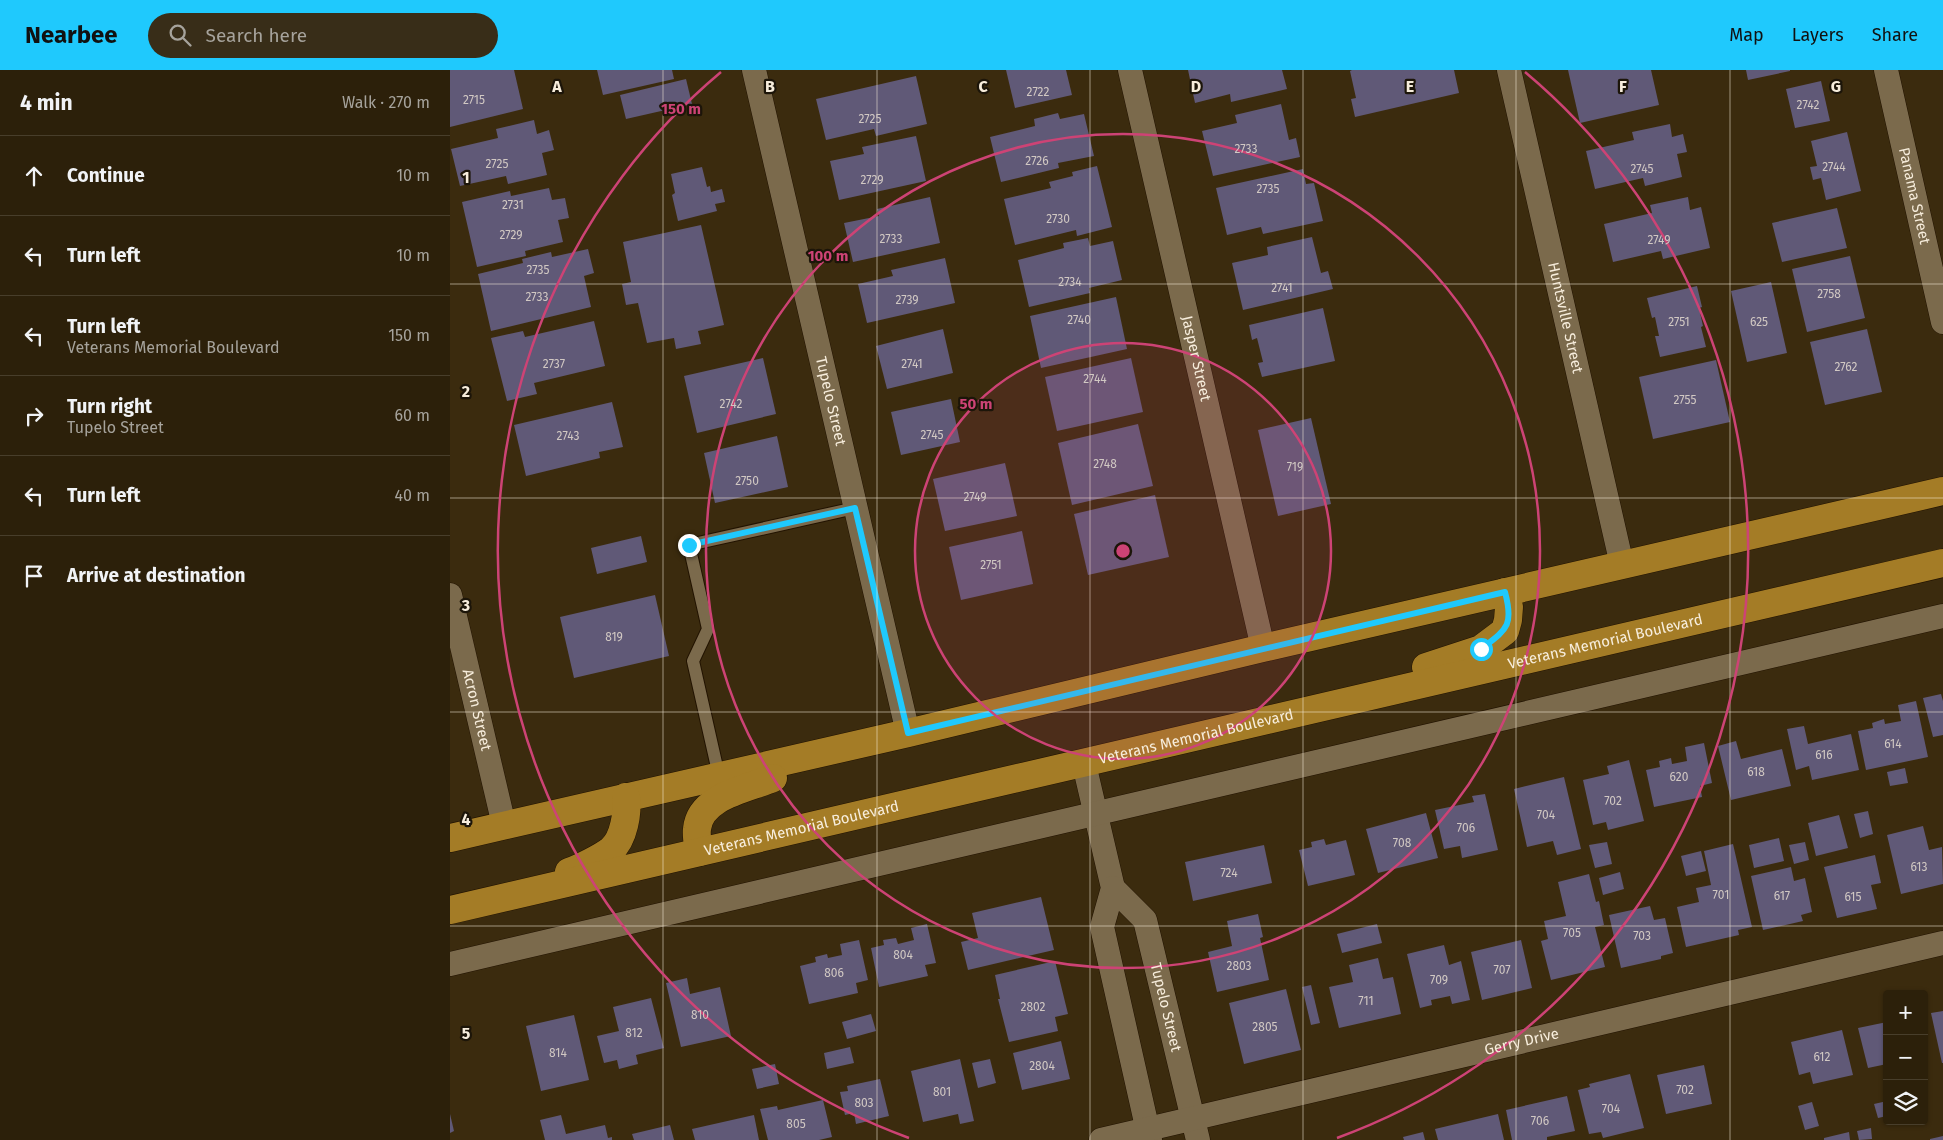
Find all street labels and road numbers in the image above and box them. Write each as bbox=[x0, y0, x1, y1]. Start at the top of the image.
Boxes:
street label: Panama Street bbox=[1895, 146, 1934, 247]
street label: Huntsville Street bbox=[1544, 260, 1587, 375]
street label: Jasper Street bbox=[1178, 314, 1215, 404]
street label: Tupelo Street bbox=[812, 355, 850, 448]
street label: Veterans Memorial Boulevard bbox=[1506, 610, 1704, 673]
street label: Acron Street bbox=[459, 667, 495, 753]
street label: Veterans Memorial Boulevard bbox=[1097, 705, 1295, 768]
street label: Veterans Memorial Boulevard bbox=[702, 797, 901, 860]
street label: Tupelo Street bbox=[1147, 961, 1186, 1054]
street label: Gerry Drive bbox=[1483, 1024, 1561, 1059]

